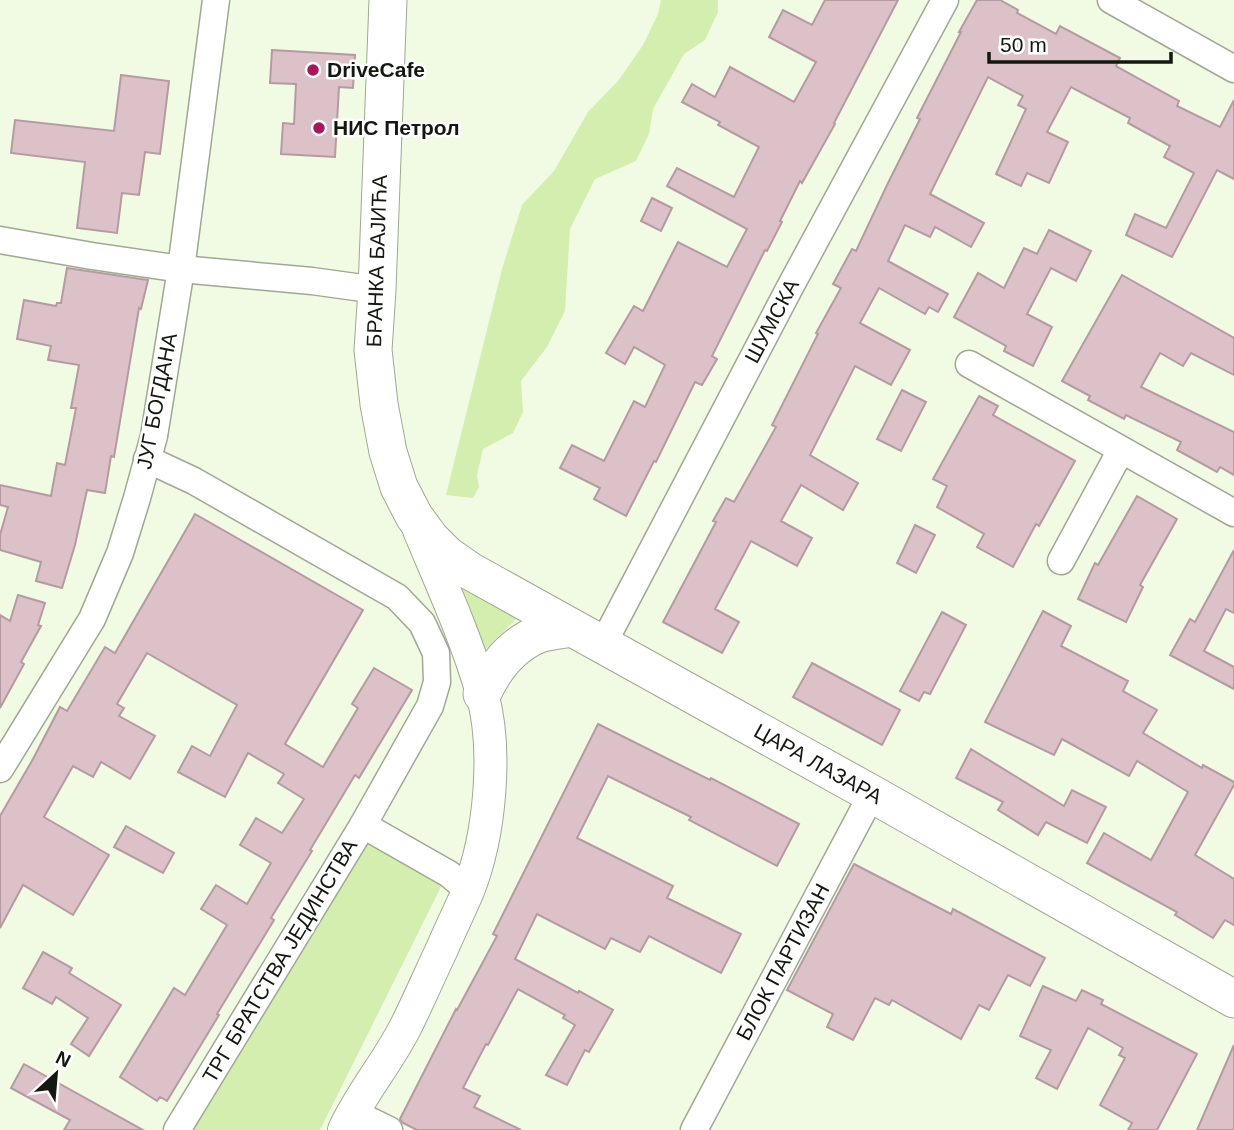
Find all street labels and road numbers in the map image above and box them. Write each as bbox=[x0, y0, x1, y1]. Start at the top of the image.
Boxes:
street label: БРАНКА БАЈИЋА bbox=[362, 174, 391, 348]
street label: ШУМСКА bbox=[740, 275, 803, 367]
street label: ЈУГ БОГДАНА bbox=[132, 331, 181, 471]
street label: ЦАРА ЛАЗАРА bbox=[750, 719, 886, 808]
street label: ТРГ БРАТСТВА ЈЕДИНСТВА bbox=[198, 835, 361, 1087]
street label: БЛОК ПАРТИЗАН bbox=[732, 880, 834, 1044]

